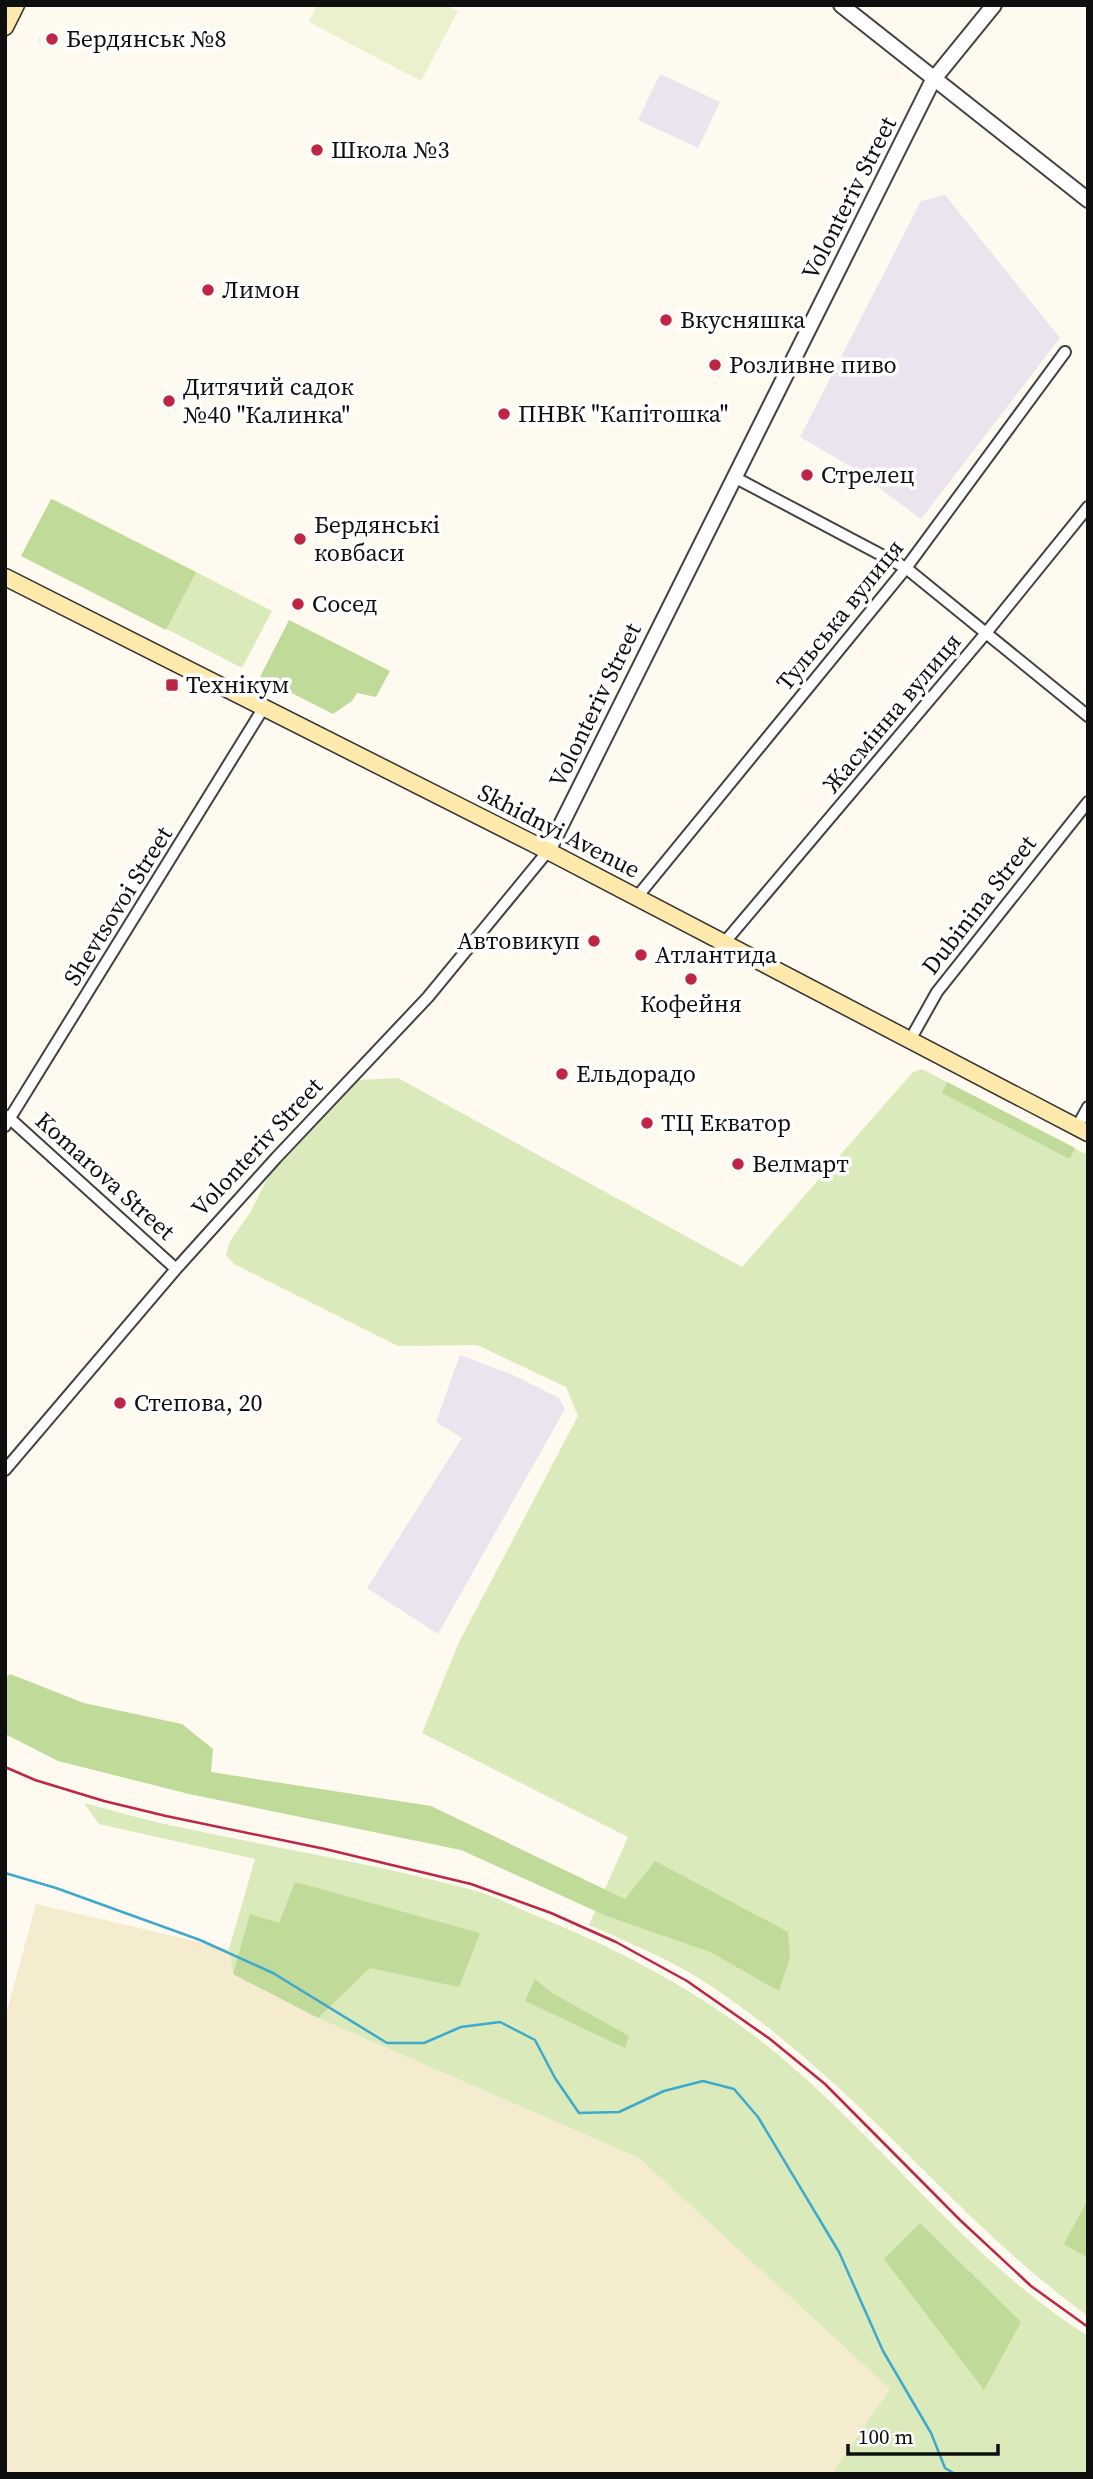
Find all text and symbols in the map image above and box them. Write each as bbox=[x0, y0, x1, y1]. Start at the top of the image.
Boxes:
place label: Бердянськ №8 bbox=[66, 22, 227, 55]
marker: Бердянськ №8 bbox=[44, 31, 60, 47]
street label: Volonteriv Street bbox=[793, 110, 904, 285]
place label: Школа №3 bbox=[331, 133, 449, 166]
marker: Школа №3 bbox=[309, 142, 325, 158]
place label: Лимон bbox=[222, 273, 300, 306]
marker: Лимон bbox=[200, 282, 216, 298]
place label: Вкусняшка bbox=[680, 303, 806, 336]
marker: Вкусняшка bbox=[658, 312, 674, 328]
place label: Розливне пиво bbox=[729, 348, 897, 381]
marker: Розливне пиво bbox=[707, 357, 723, 373]
place label: Дитячий садок №40 "Калинка" bbox=[183, 370, 354, 431]
marker: Дитячий садок №40 "Калинка" bbox=[161, 393, 177, 409]
place label: ПНВК "Капітошка" bbox=[518, 397, 728, 430]
marker: ПНВК "Капітошка" bbox=[496, 406, 512, 422]
place label: Стрелец bbox=[821, 458, 914, 491]
marker: Стрелец bbox=[799, 467, 815, 483]
place label: Бердянські ковбаси bbox=[314, 508, 440, 569]
marker: Бердянські ковбаси bbox=[292, 531, 308, 547]
street label: Тульська вулиця bbox=[768, 532, 911, 697]
place label: Сосед bbox=[312, 587, 377, 620]
marker: Сосед bbox=[290, 596, 306, 612]
street label: Volonteriv Street bbox=[541, 617, 649, 792]
street label: Жасмінна вулиця bbox=[815, 626, 968, 800]
place label: Технікум bbox=[186, 668, 289, 701]
marker: Технікум bbox=[164, 677, 180, 693]
street label: Skhidnyi Avenue bbox=[472, 775, 646, 886]
street label: Shevtsovoi Street bbox=[55, 820, 180, 992]
street label: Dubinina Street bbox=[914, 828, 1043, 981]
place label: Автовикуп bbox=[457, 924, 580, 957]
marker: Автовикуп bbox=[586, 933, 602, 949]
place label: Атлантида bbox=[655, 938, 778, 971]
marker: Атлантида bbox=[633, 947, 649, 963]
marker: Кофейня bbox=[683, 971, 699, 987]
place label: Кофейня bbox=[640, 987, 742, 1020]
place label: Ельдорадо bbox=[576, 1057, 696, 1090]
marker: Ельдорадо bbox=[554, 1066, 570, 1082]
street label: Volonteriv Street bbox=[184, 1070, 330, 1223]
street label: Komarova Street bbox=[28, 1104, 182, 1247]
place label: ТЦ Екватор bbox=[661, 1106, 791, 1139]
marker: ТЦ Екватор bbox=[639, 1115, 655, 1131]
place label: Велмарт bbox=[752, 1147, 849, 1180]
marker: Велмарт bbox=[730, 1156, 746, 1172]
place label: Степова, 20 bbox=[134, 1386, 262, 1419]
marker: Степова, 20 bbox=[112, 1395, 128, 1411]
scale bar bbox=[848, 2412, 998, 2456]
text: 100 m bbox=[858, 2422, 913, 2451]

